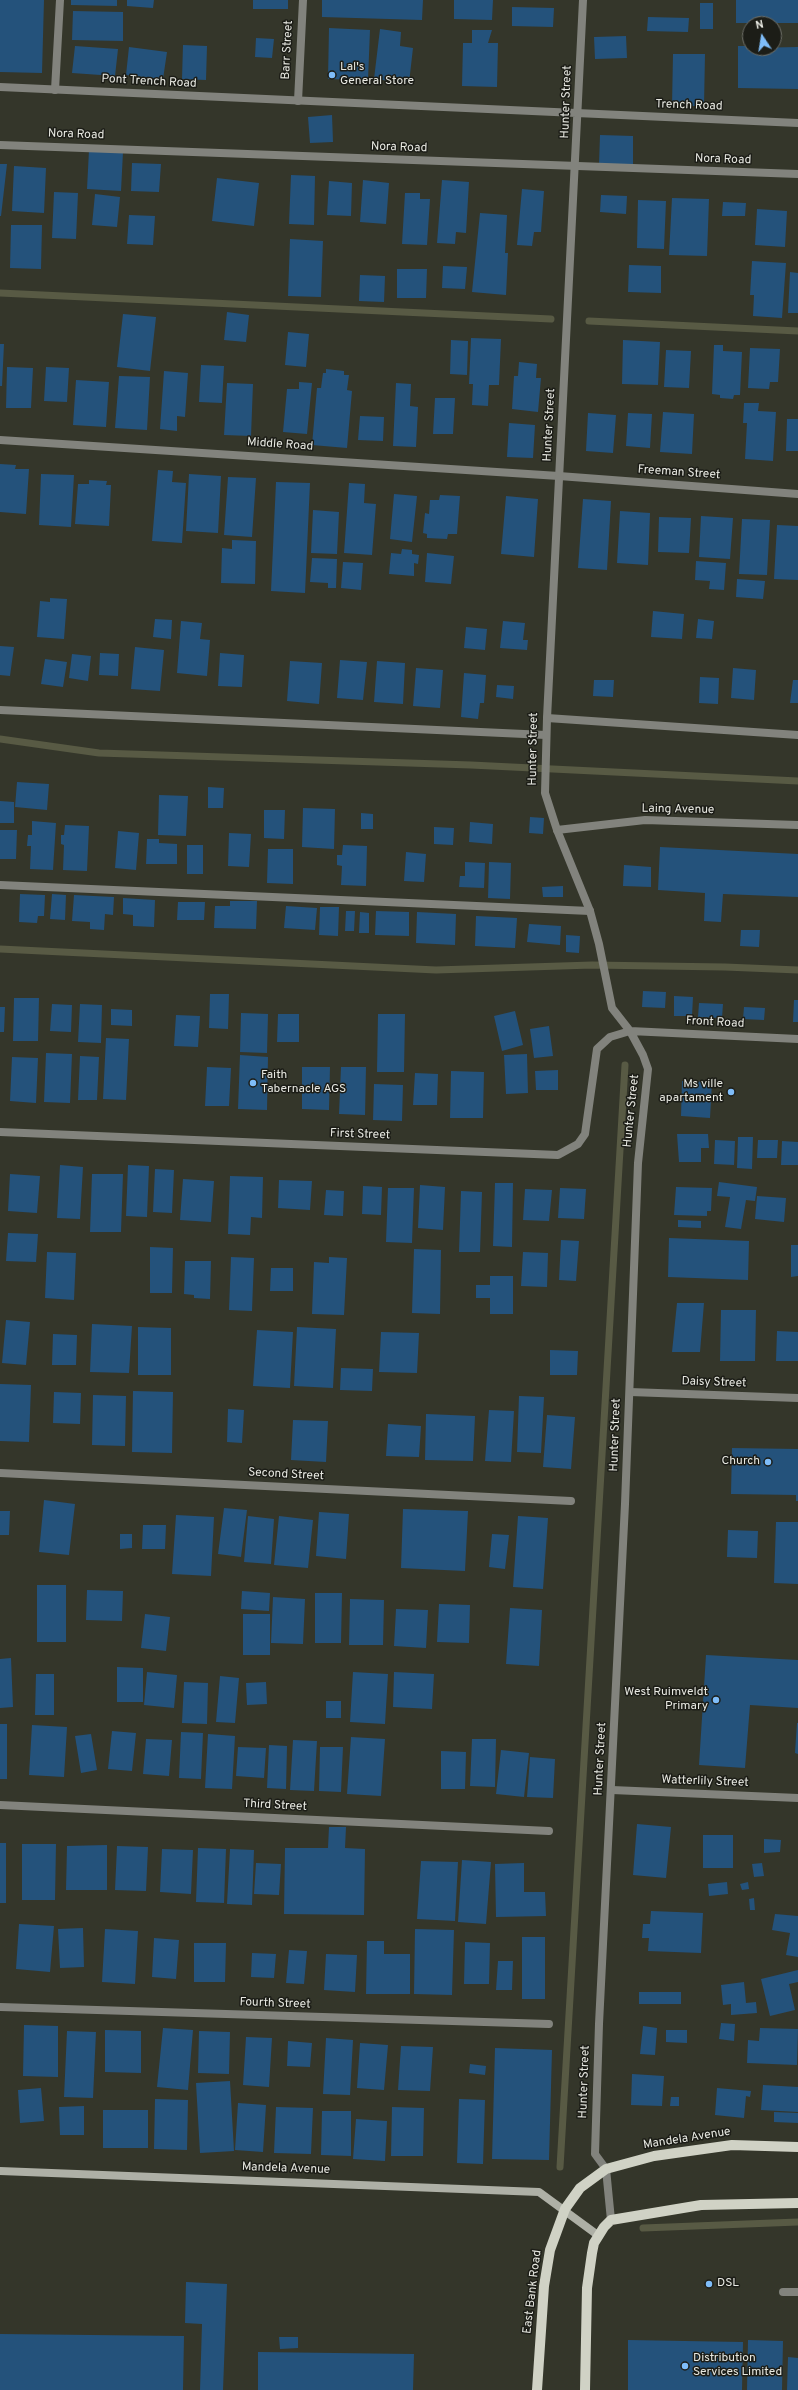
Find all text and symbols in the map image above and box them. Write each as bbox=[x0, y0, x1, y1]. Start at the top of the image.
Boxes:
north arrow bbox=[742, 16, 782, 56]
text: N bbox=[754, 18, 765, 33]
street label: Barr Street bbox=[279, 20, 297, 80]
place label: Lal's General Store bbox=[340, 61, 414, 89]
street label: Hunter Street bbox=[559, 65, 575, 139]
marker: Lal's General Store bbox=[327, 70, 337, 80]
street label: Pont Trench Road bbox=[101, 72, 197, 92]
street label: Trench Road bbox=[655, 98, 723, 114]
street label: Nora Road bbox=[48, 127, 104, 143]
street label: Nora Road bbox=[371, 140, 427, 156]
street label: Nora Road bbox=[695, 152, 751, 168]
street label: Hunter Street bbox=[541, 388, 559, 462]
street label: Middle Road bbox=[246, 436, 314, 454]
street label: Freeman Street bbox=[637, 463, 721, 483]
street label: Hunter Street bbox=[526, 712, 542, 786]
street label: Laing Avenue bbox=[642, 802, 714, 818]
street label: Front Road bbox=[685, 1014, 745, 1032]
place label: Faith Tabernacle AGS bbox=[261, 1069, 346, 1097]
street label: Hunter Street bbox=[621, 1074, 643, 1148]
marker: Faith Tabernacle AGS bbox=[248, 1078, 258, 1088]
place label: Ms ville apartament bbox=[659, 1078, 723, 1106]
marker: Ms ville apartament bbox=[726, 1087, 736, 1097]
street label: First Street bbox=[330, 1127, 390, 1143]
street label: Daisy Street bbox=[681, 1375, 747, 1391]
street label: Hunter Street bbox=[608, 1398, 624, 1472]
place label: Church bbox=[722, 1455, 760, 1469]
marker: Church bbox=[763, 1457, 773, 1467]
street label: Second Street bbox=[248, 1466, 324, 1484]
place label: West Ruimveldt Primary bbox=[624, 1686, 708, 1714]
marker: West Ruimveldt Primary bbox=[711, 1695, 721, 1705]
street label: Hunter Street bbox=[592, 1722, 610, 1796]
street label: Watterlily Street bbox=[661, 1773, 749, 1791]
street label: Third Street bbox=[243, 1797, 307, 1815]
street label: Fourth Street bbox=[239, 1996, 311, 2012]
street label: Hunter Street bbox=[577, 2045, 593, 2119]
street label: Mandela Avenue bbox=[642, 2125, 732, 2153]
street label: Mandela Avenue bbox=[242, 2160, 330, 2178]
street label: East Bank Road bbox=[521, 2249, 545, 2335]
place label: DSL bbox=[717, 2277, 739, 2291]
marker: DSL bbox=[704, 2279, 714, 2289]
place label: Distribution Services Limited bbox=[693, 2352, 782, 2380]
marker: Distribution Services Limited bbox=[680, 2361, 690, 2371]

